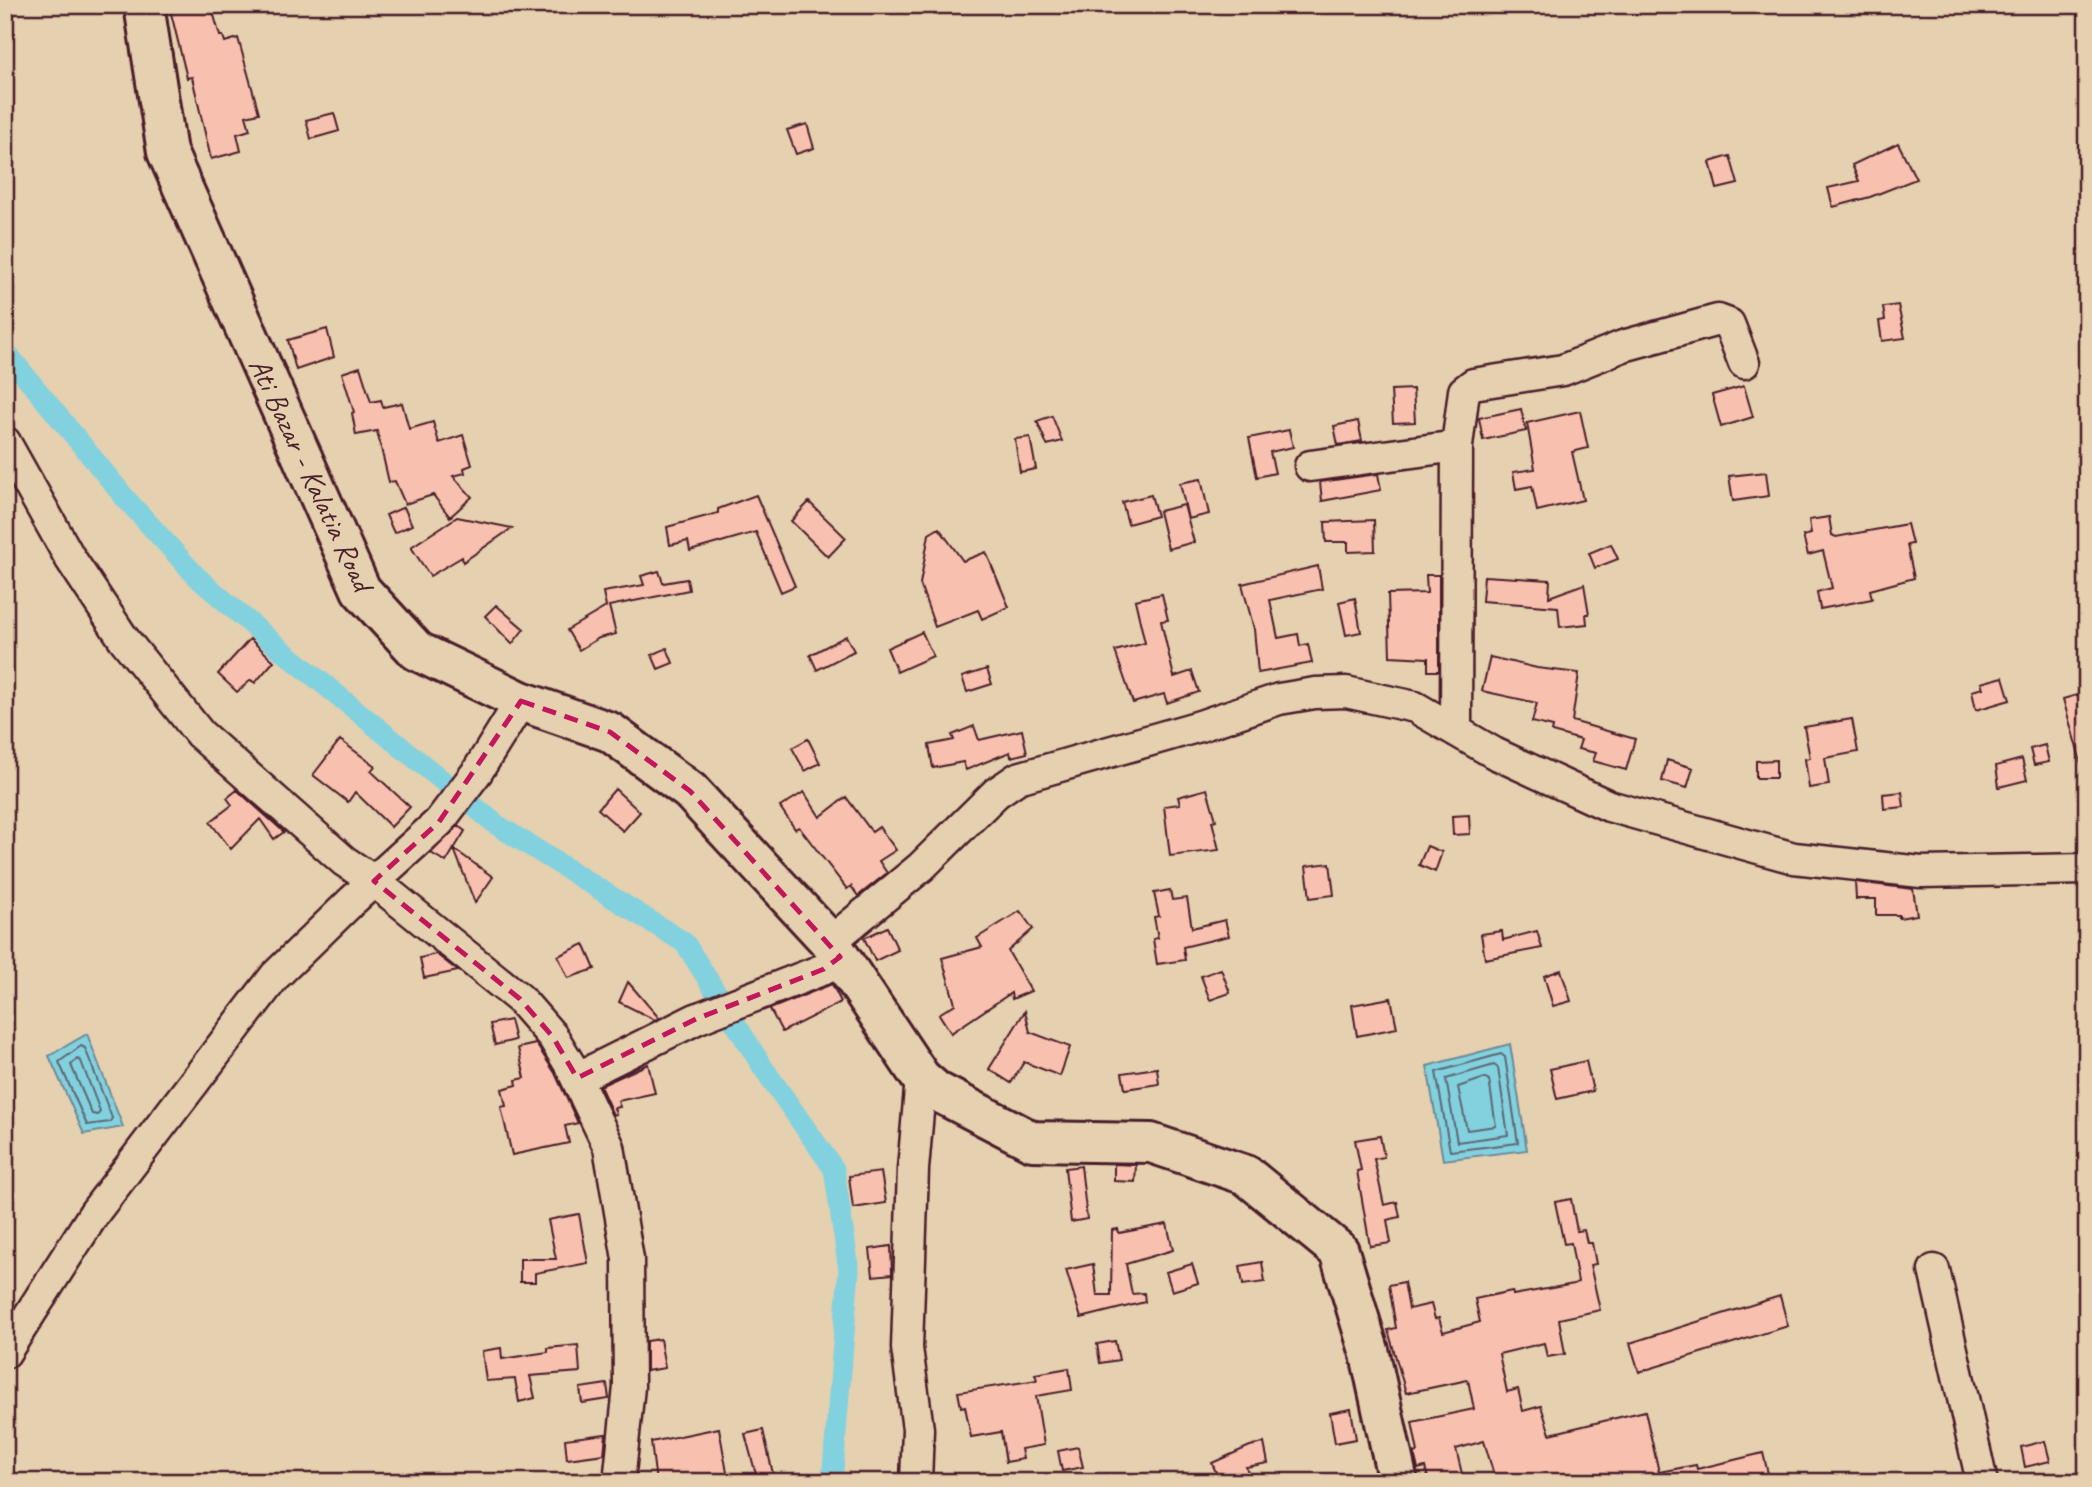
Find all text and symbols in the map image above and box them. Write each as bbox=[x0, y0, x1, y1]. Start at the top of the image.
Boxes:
street label: Ati Bazar - Kalatia Road bbox=[240, 351, 383, 600]

